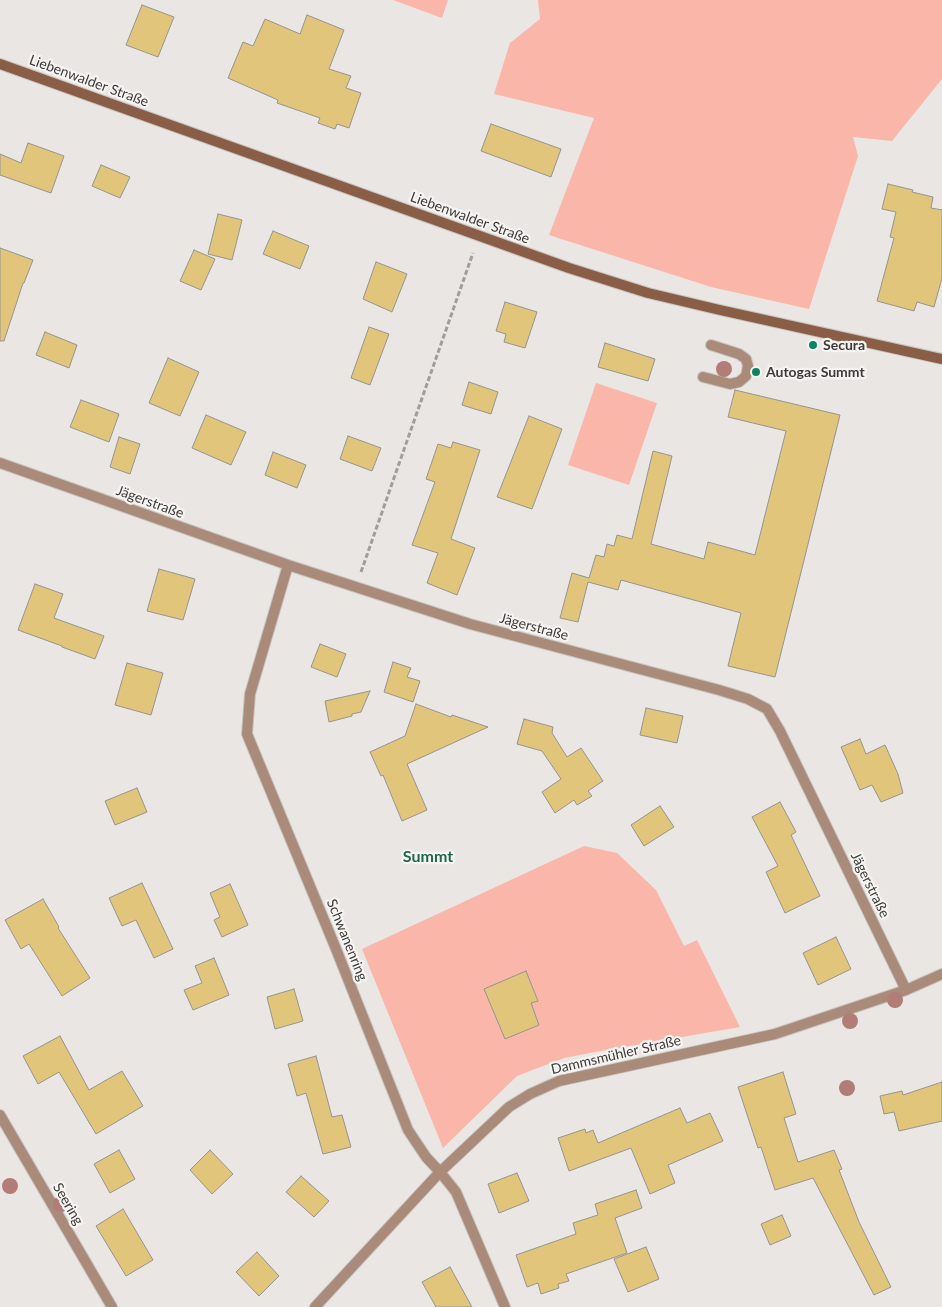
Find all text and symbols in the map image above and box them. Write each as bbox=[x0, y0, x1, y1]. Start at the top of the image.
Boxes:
street label: Liebenwalder Straße bbox=[27, 52, 151, 110]
street label: Liebenwalder Straße bbox=[408, 189, 532, 247]
place label: Secura bbox=[823, 337, 865, 353]
marker: Secura bbox=[807, 339, 819, 351]
place label: Autogas Summt bbox=[766, 364, 865, 380]
marker: Autogas Summt bbox=[750, 366, 762, 378]
street label: Jägerstraße bbox=[114, 482, 186, 522]
street label: Jägerstraße bbox=[498, 610, 570, 644]
district label: Summt bbox=[403, 847, 453, 867]
street label: Jägerstraße bbox=[847, 850, 893, 920]
street label: Schwanenring bbox=[323, 897, 371, 983]
street label: Dammsmühler Straße bbox=[549, 1032, 683, 1078]
street label: Seering bbox=[49, 1180, 87, 1228]

